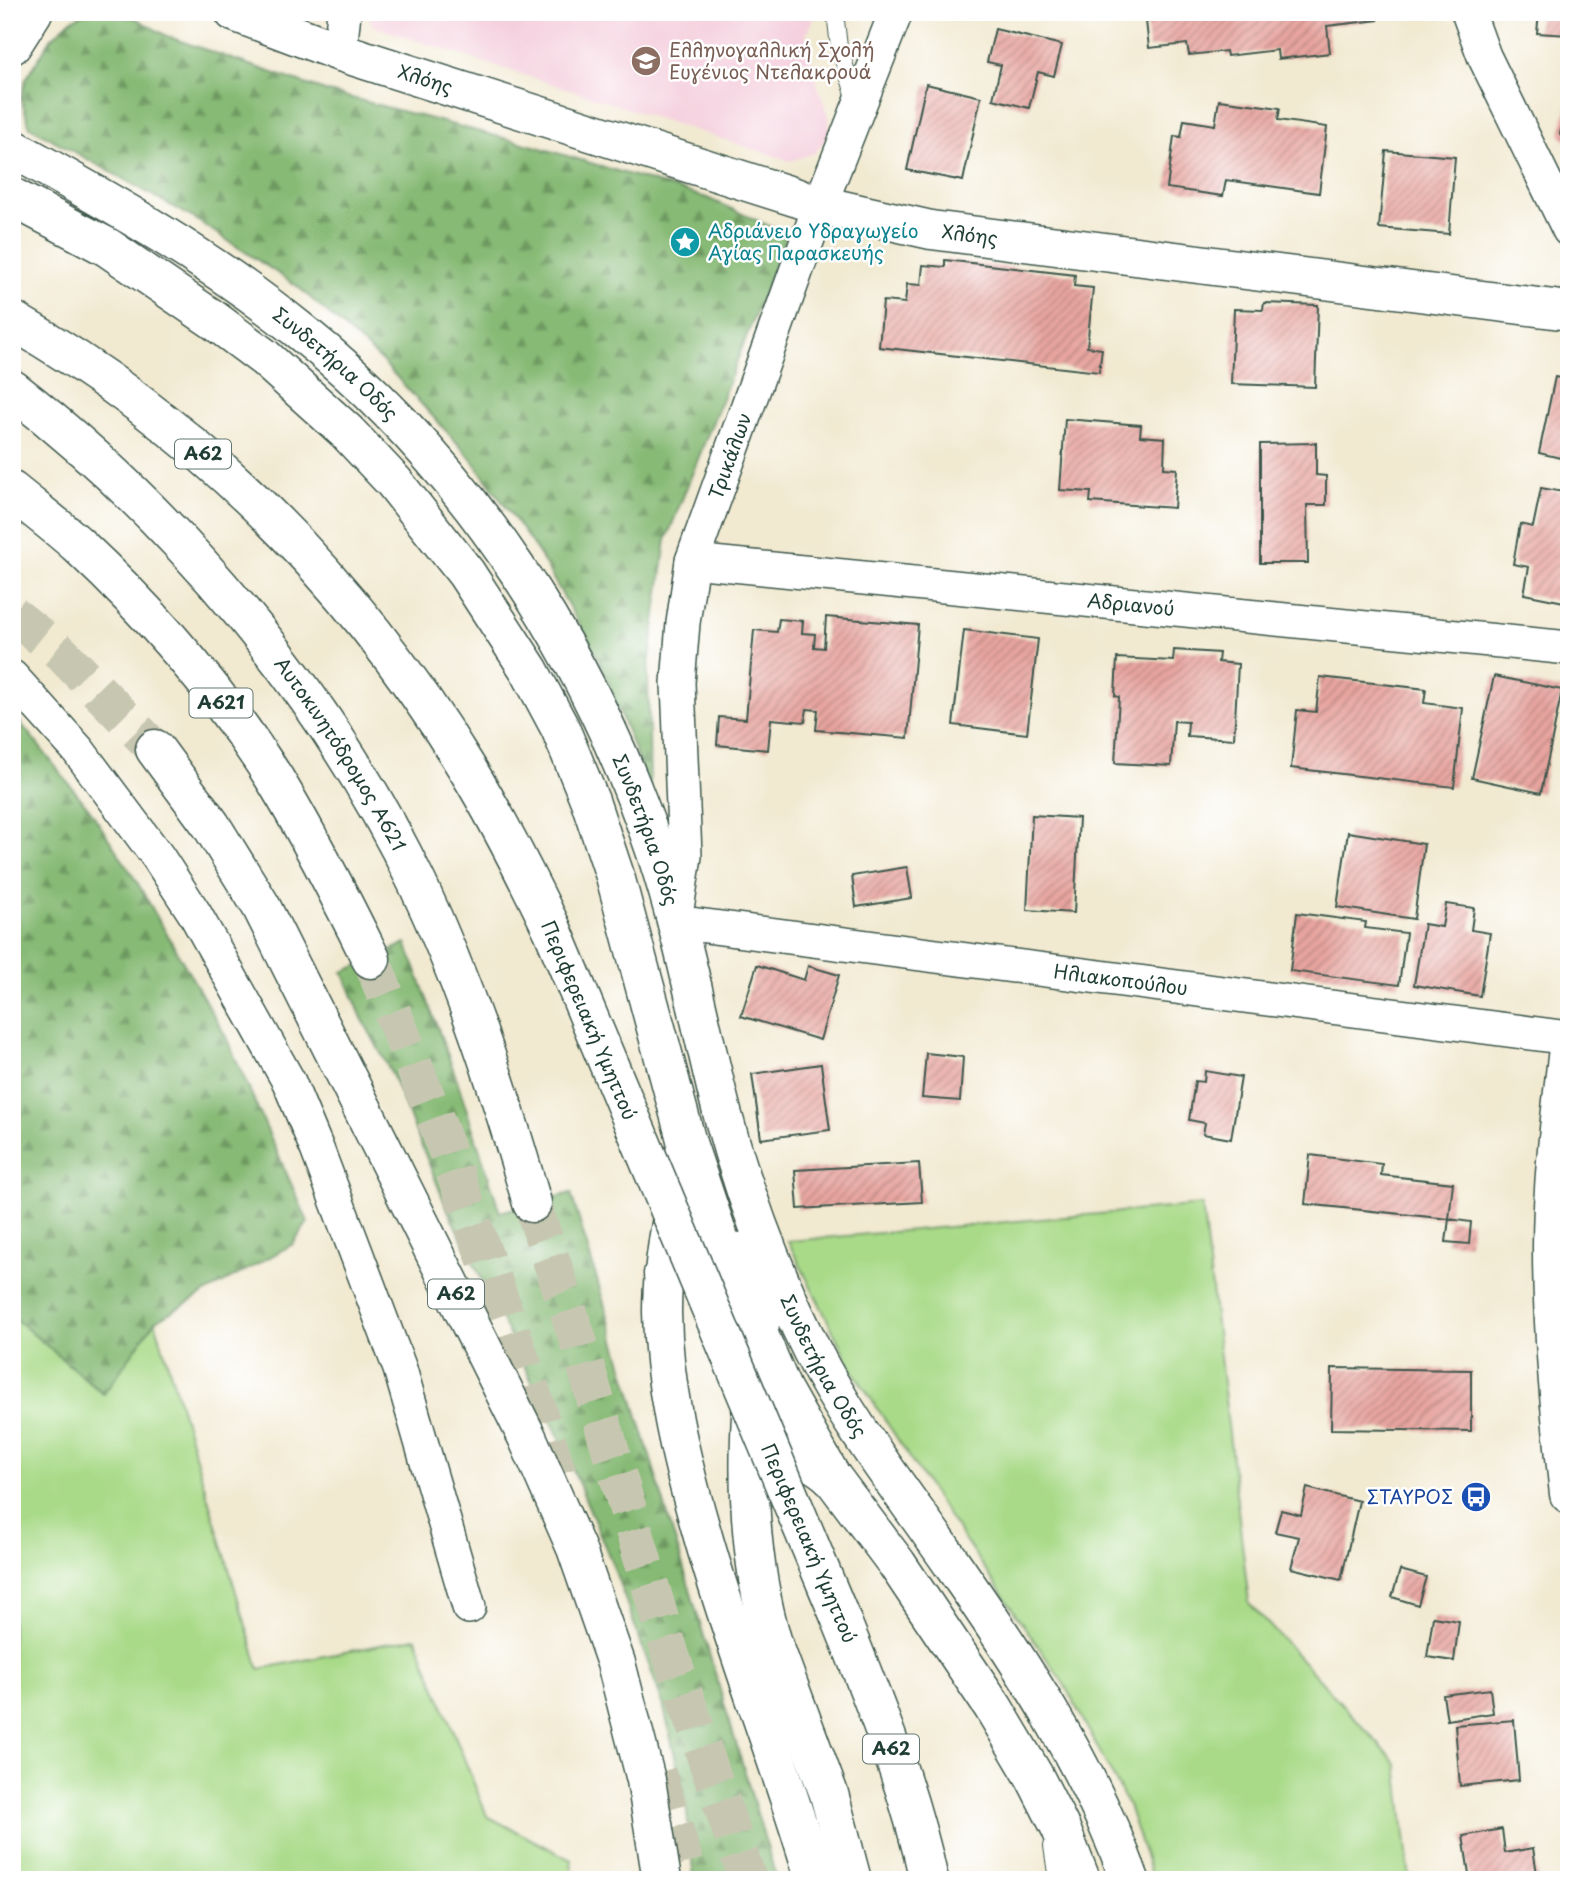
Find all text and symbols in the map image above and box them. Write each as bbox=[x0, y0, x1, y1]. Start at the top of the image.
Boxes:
place label: Ελληνογαλλική Σχολή Ευγένιος Ντελακρουά bbox=[669, 35, 874, 85]
school or university icon: Ελληνογαλλική Σχολή Ευγένιος Ντελακρουά bbox=[629, 44, 663, 78]
street label: Χλόης bbox=[395, 56, 457, 100]
place label: Αδριάνειο Υδραγωγείο Αγίας Παρασκευής bbox=[708, 216, 918, 266]
street label: Χλόης bbox=[940, 217, 1000, 251]
place icon: Αδριάνειο Υδραγωγείο Αγίας Παρασκευής bbox=[668, 225, 702, 259]
street label: Συνδετήρια Οδός bbox=[268, 300, 405, 426]
street label: Τρικάλων bbox=[700, 408, 758, 503]
road number: Α62 bbox=[175, 440, 231, 468]
street label: Αδριανού bbox=[1086, 585, 1176, 622]
street label: Αυτοκινητόδρομος Α621 bbox=[269, 651, 414, 855]
road number: Α621 bbox=[190, 688, 252, 718]
street label: Συνδετήρια Οδός bbox=[607, 750, 686, 908]
street label: Περιφερειακή Υμηττού bbox=[535, 915, 645, 1124]
street label: Ηλιακοπούλου bbox=[1052, 956, 1190, 1001]
road number: Α62 bbox=[428, 1280, 484, 1308]
street label: Συνδετήρια Οδός bbox=[775, 1290, 874, 1443]
street label: Περιφερειακή Υμηττού bbox=[755, 1438, 865, 1647]
bus stop icon: ΣΤΑΥΡΟΣ bbox=[1459, 1480, 1493, 1514]
place label: ΣΤΑΥΡΟΣ bbox=[1367, 1482, 1453, 1510]
road number: Α62 bbox=[863, 1734, 919, 1764]

